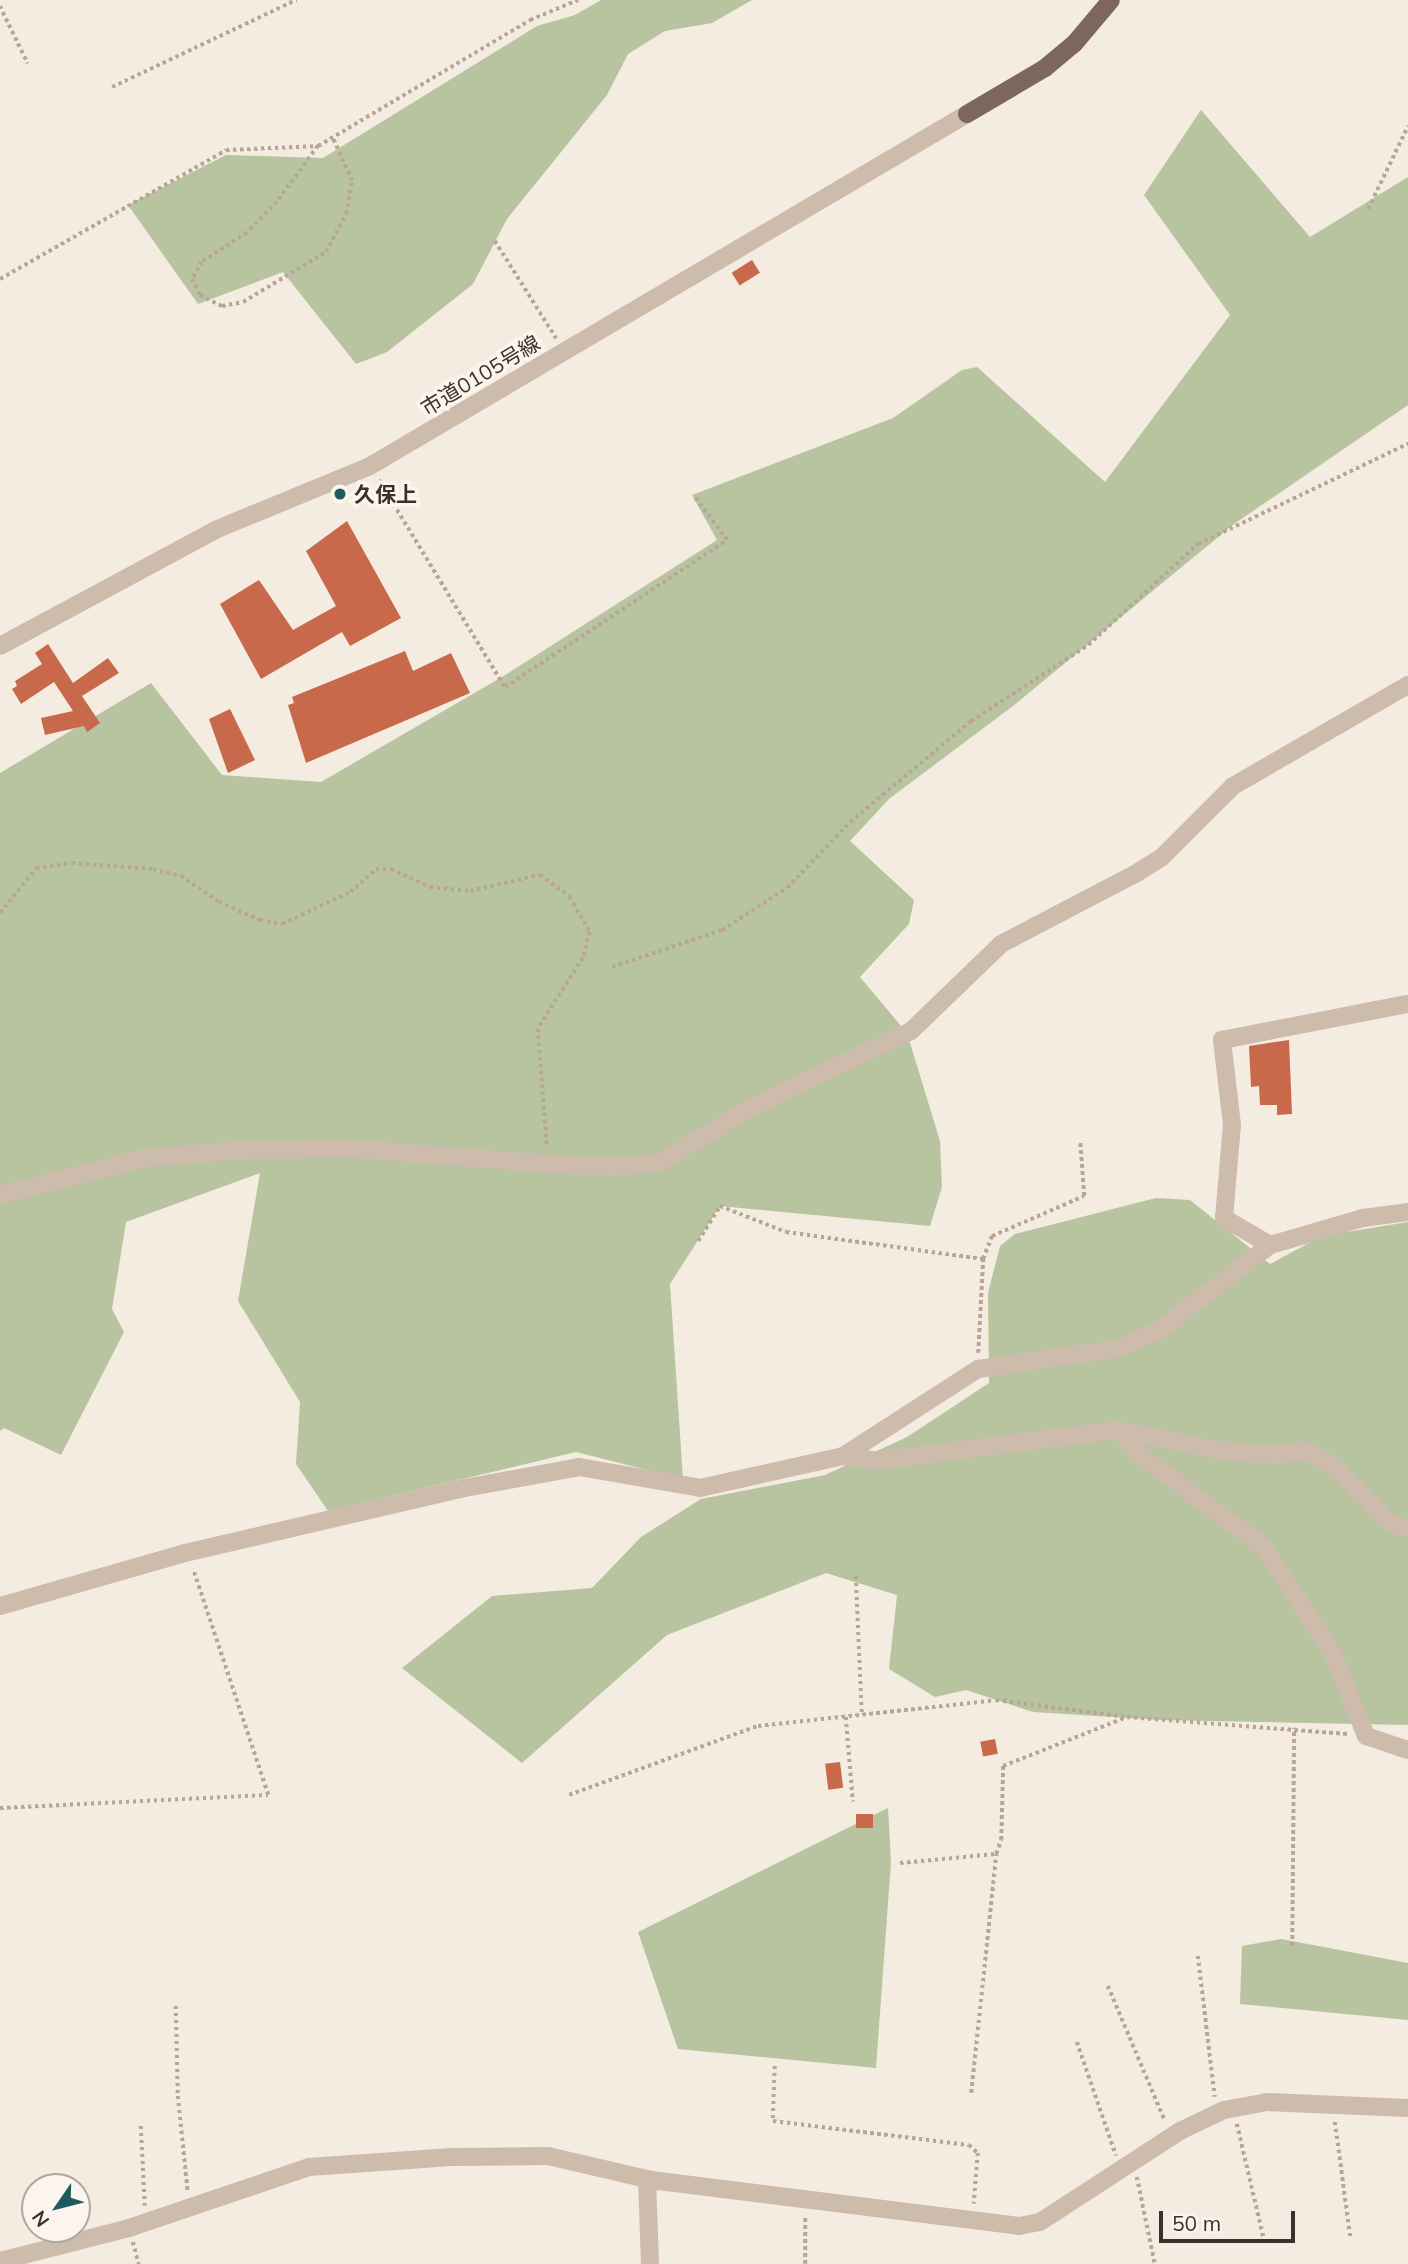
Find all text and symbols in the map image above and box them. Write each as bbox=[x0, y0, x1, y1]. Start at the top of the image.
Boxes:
street label: 市道0105号線 bbox=[416, 330, 544, 420]
place label: 久保上 bbox=[354, 481, 417, 507]
marker: 久保上 bbox=[332, 486, 348, 502]
north arrow bbox=[21, 2173, 91, 2243]
scale bar bbox=[1163, 2198, 1300, 2242]
text: N bbox=[26, 2206, 54, 2232]
text: 50 m bbox=[1172, 2210, 1221, 2236]

